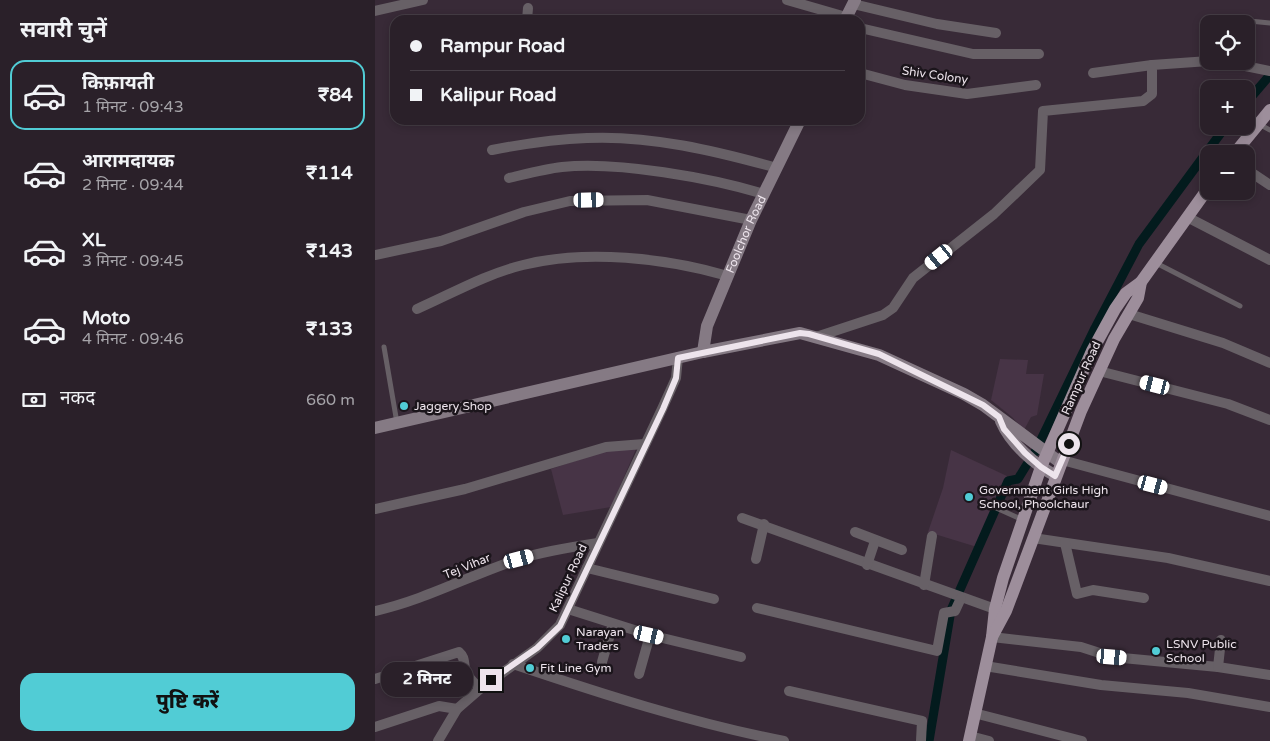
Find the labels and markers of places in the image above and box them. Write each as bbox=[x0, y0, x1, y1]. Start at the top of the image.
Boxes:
place label: Jaggery Shop bbox=[414, 399, 492, 413]
marker: Jaggery Shop bbox=[398, 400, 410, 412]
place label: Government Girls High School, Phoolchaur bbox=[979, 483, 1108, 511]
marker: Government Girls High School, Phoolchaur bbox=[963, 491, 975, 503]
place label: Narayan Traders bbox=[576, 625, 624, 653]
marker: Narayan Traders bbox=[560, 633, 572, 645]
place label: LSNV Public School bbox=[1166, 637, 1237, 665]
marker: LSNV Public School bbox=[1150, 645, 1162, 657]
place label: Fit Line Gym bbox=[540, 661, 612, 675]
marker: Fit Line Gym bbox=[524, 662, 536, 674]

